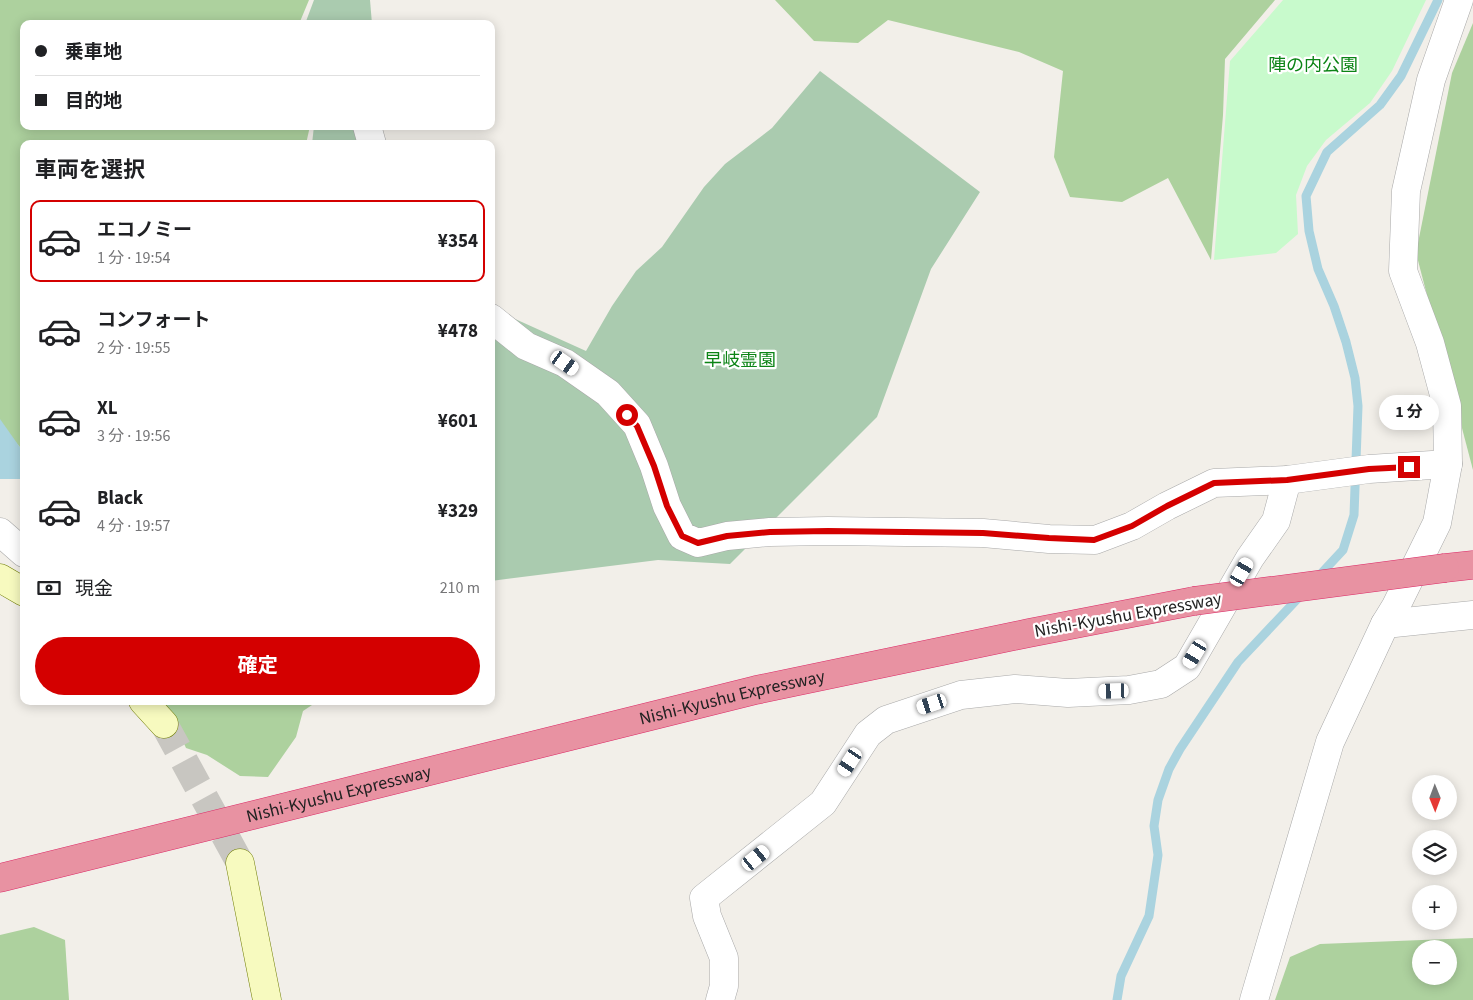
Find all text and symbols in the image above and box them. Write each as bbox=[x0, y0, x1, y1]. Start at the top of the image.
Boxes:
text: 乗車地 bbox=[65, 39, 122, 66]
park label: 陣の内公園 bbox=[1268, 53, 1358, 78]
text: 目的地 bbox=[65, 88, 122, 115]
text: 車両を選択 bbox=[35, 154, 145, 186]
text: エコノミー bbox=[97, 217, 192, 244]
icon: car bbox=[37, 219, 82, 264]
text: ¥354 bbox=[438, 228, 478, 255]
text: 1 分 · 19:54 bbox=[97, 247, 170, 269]
text: コンフォート bbox=[97, 307, 210, 334]
icon: car bbox=[37, 309, 82, 354]
text: ¥478 bbox=[438, 318, 478, 345]
text: 2 分 · 19:55 bbox=[97, 337, 170, 359]
car bbox=[548, 348, 581, 378]
park label: 早岐霊園 bbox=[704, 348, 776, 373]
callout: 1 分 bbox=[1379, 394, 1439, 430]
text: XL bbox=[97, 395, 118, 422]
icon: car bbox=[37, 399, 82, 444]
text: 1 分 bbox=[1395, 401, 1423, 423]
route start bbox=[616, 404, 638, 426]
text: ¥601 bbox=[438, 408, 478, 435]
text: 3 分 · 19:56 bbox=[97, 425, 170, 447]
route end bbox=[1398, 456, 1420, 478]
text: Black bbox=[97, 485, 143, 512]
icon: car bbox=[37, 489, 82, 534]
text: ¥329 bbox=[438, 498, 478, 525]
text: 4 分 · 19:57 bbox=[97, 515, 170, 537]
car bbox=[1228, 555, 1255, 589]
icon: cash bbox=[35, 574, 63, 602]
text: 現金 bbox=[75, 576, 113, 603]
text: 210 m bbox=[440, 577, 480, 599]
street label: Nishi-Kyushu Expressway bbox=[1032, 586, 1224, 644]
button: 確定 bbox=[35, 637, 480, 695]
car bbox=[1180, 637, 1209, 671]
street label: Nishi-Kyushu Expressway bbox=[637, 663, 828, 731]
car bbox=[1098, 683, 1129, 699]
car bbox=[915, 692, 948, 716]
car bbox=[835, 745, 864, 779]
street label: Nishi-Kyushu Expressway bbox=[244, 759, 434, 829]
north arrow bbox=[1412, 775, 1458, 820]
map controls bbox=[1412, 775, 1457, 985]
button: layers bbox=[1412, 830, 1457, 875]
car bbox=[739, 843, 772, 873]
button: + bbox=[1412, 885, 1457, 930]
button: − bbox=[1412, 940, 1457, 985]

